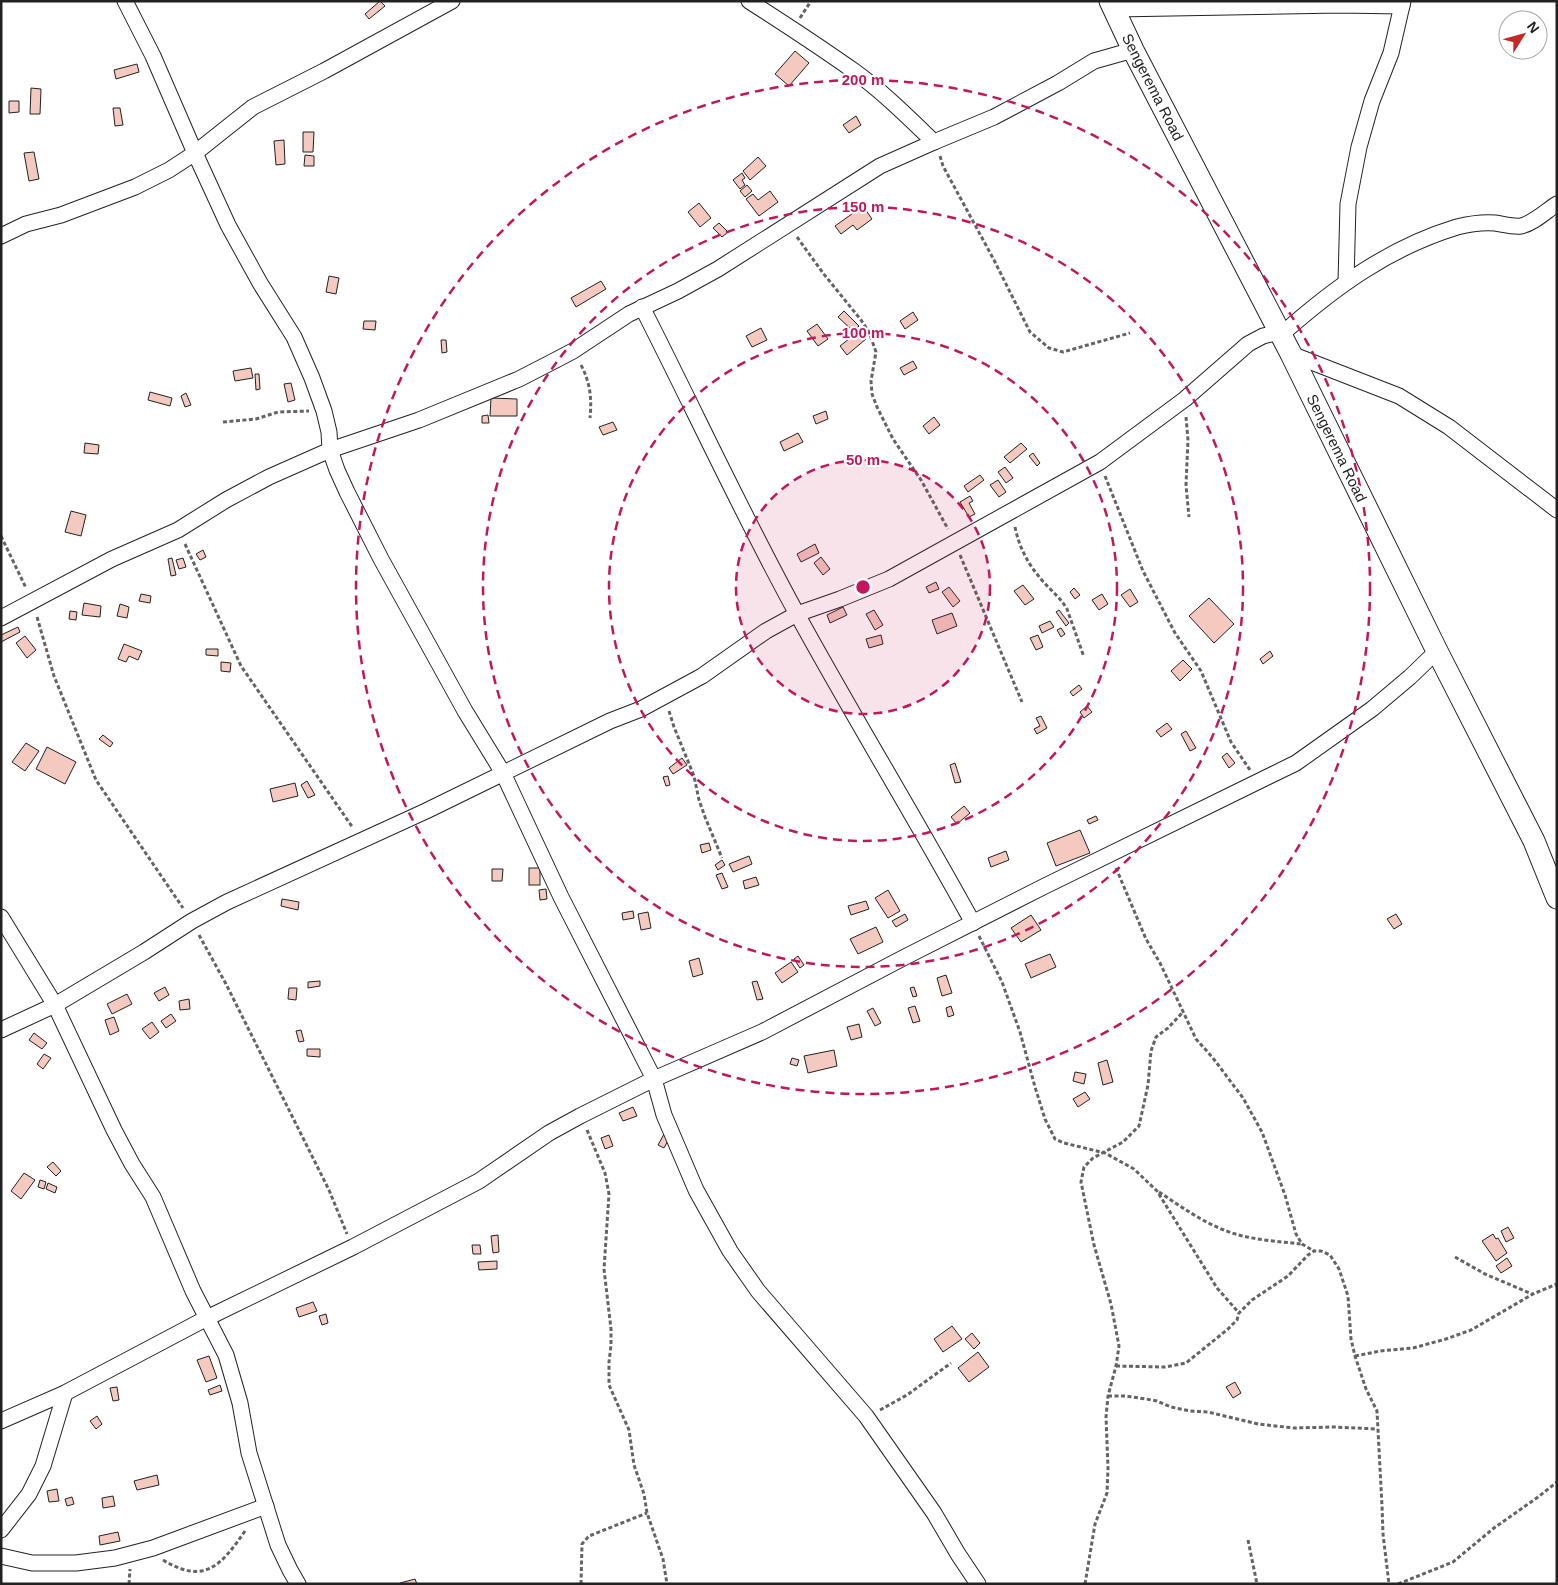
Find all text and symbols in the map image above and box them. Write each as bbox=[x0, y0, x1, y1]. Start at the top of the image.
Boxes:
north arrow bbox=[1498, 10, 1548, 60]
text: N bbox=[1524, 18, 1543, 36]
street label: Sengerema Road bbox=[1119, 31, 1187, 143]
text: 200 m bbox=[842, 71, 884, 88]
text: 150 m bbox=[842, 198, 884, 215]
text: 100 m bbox=[842, 324, 884, 341]
street label: Sengerema Road bbox=[1304, 391, 1370, 505]
text: 50 m bbox=[846, 451, 880, 468]
centre of rings bbox=[854, 578, 872, 596]

